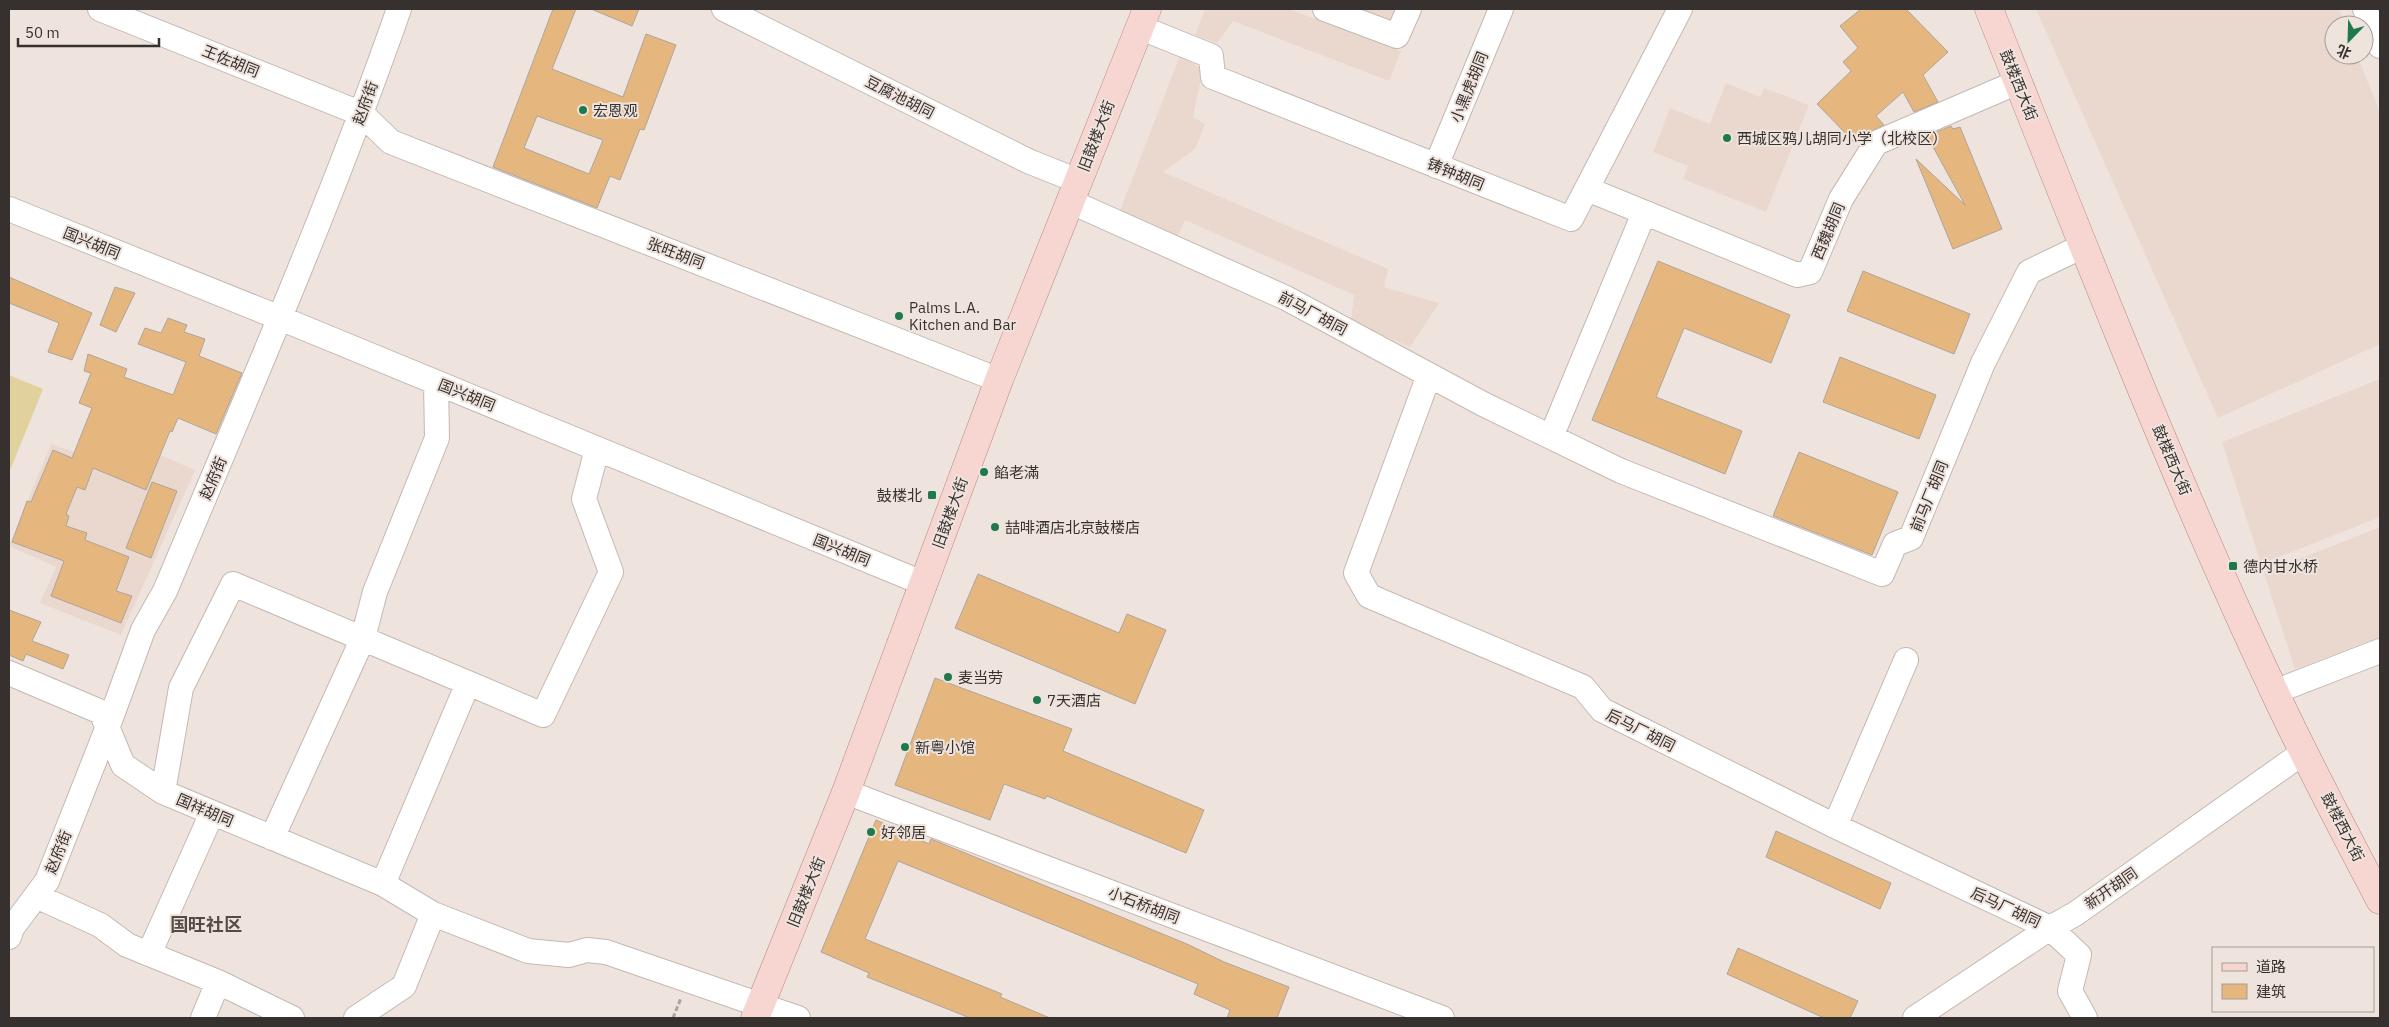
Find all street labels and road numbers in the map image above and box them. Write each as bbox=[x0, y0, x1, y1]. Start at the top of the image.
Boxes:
street label: 王佐胡同 bbox=[200, 41, 262, 81]
street label: 鼓楼西大街 bbox=[1996, 47, 2042, 123]
street label: 小黑虎胡同 bbox=[1446, 49, 1492, 125]
street label: 豆腐池胡同 bbox=[862, 72, 938, 122]
street label: 赵府街 bbox=[348, 79, 382, 127]
street label: 旧鼓楼大街 bbox=[1074, 98, 1118, 174]
street label: 铸钟胡同 bbox=[1425, 154, 1487, 194]
street label: 西魏胡同 bbox=[1808, 200, 1848, 262]
street label: 国兴胡同 bbox=[61, 223, 123, 263]
street label: 张旺胡同 bbox=[645, 233, 707, 273]
street label: 前马厂胡同 bbox=[1275, 287, 1351, 339]
street label: 国兴胡同 bbox=[436, 375, 498, 415]
street label: 鼓楼西大街 bbox=[2149, 422, 2195, 498]
street label: 赵府街 bbox=[195, 454, 231, 502]
street label: 前马厂胡同 bbox=[1906, 458, 1952, 534]
street label: 旧鼓楼大街 bbox=[928, 475, 972, 551]
street label: 国兴胡同 bbox=[811, 530, 873, 570]
street label: 后马厂胡同 bbox=[1603, 705, 1679, 755]
street label: 鼓楼西大街 bbox=[2318, 789, 2368, 865]
street label: 国祥胡同 bbox=[174, 790, 236, 830]
street label: 赵府街 bbox=[41, 828, 75, 876]
street label: 旧鼓楼大街 bbox=[783, 854, 829, 930]
street label: 新开胡同 bbox=[2081, 863, 2141, 913]
street label: 小石桥胡同 bbox=[1106, 883, 1182, 927]
street label: 后马厂胡同 bbox=[1968, 883, 2044, 931]

